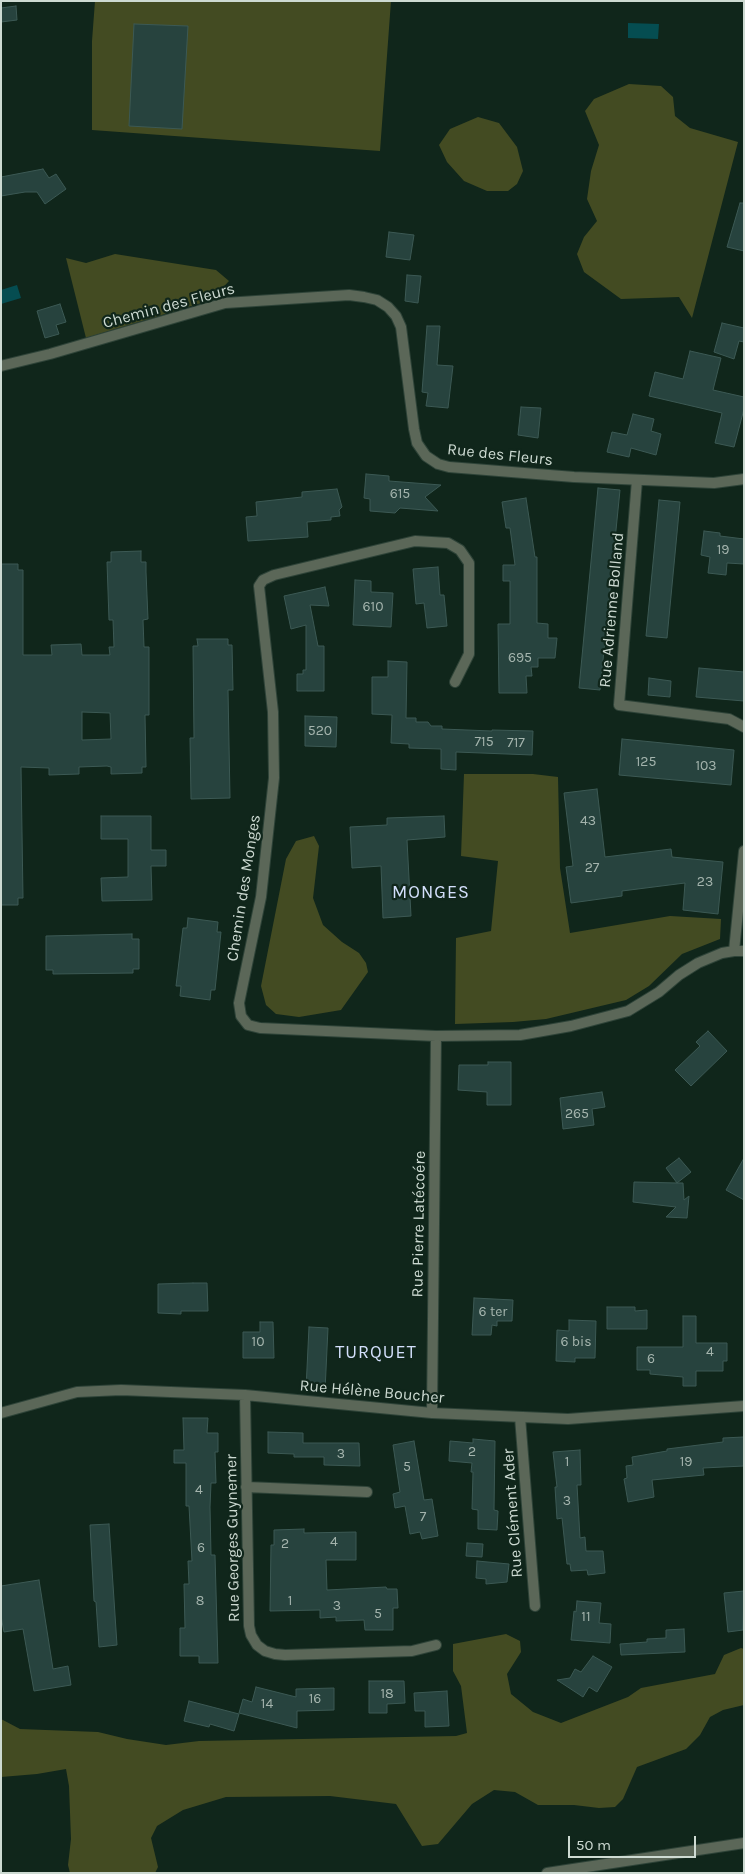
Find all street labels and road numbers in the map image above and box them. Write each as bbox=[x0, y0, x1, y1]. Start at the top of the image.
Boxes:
street label: Chemin des Fleurs bbox=[101, 279, 237, 333]
street label: Rue des Fleurs bbox=[446, 440, 554, 470]
street label: Rue Adrienne Bolland bbox=[596, 532, 628, 688]
street label: Chemin des Monges bbox=[223, 813, 265, 963]
street label: Rue Pierre Latécoére bbox=[408, 1151, 430, 1297]
street label: Rue Hélène Boucher bbox=[299, 1376, 445, 1408]
street label: Rue Clément Ader bbox=[499, 1448, 527, 1578]
street label: Rue Georges Guynemer bbox=[222, 1454, 244, 1622]

